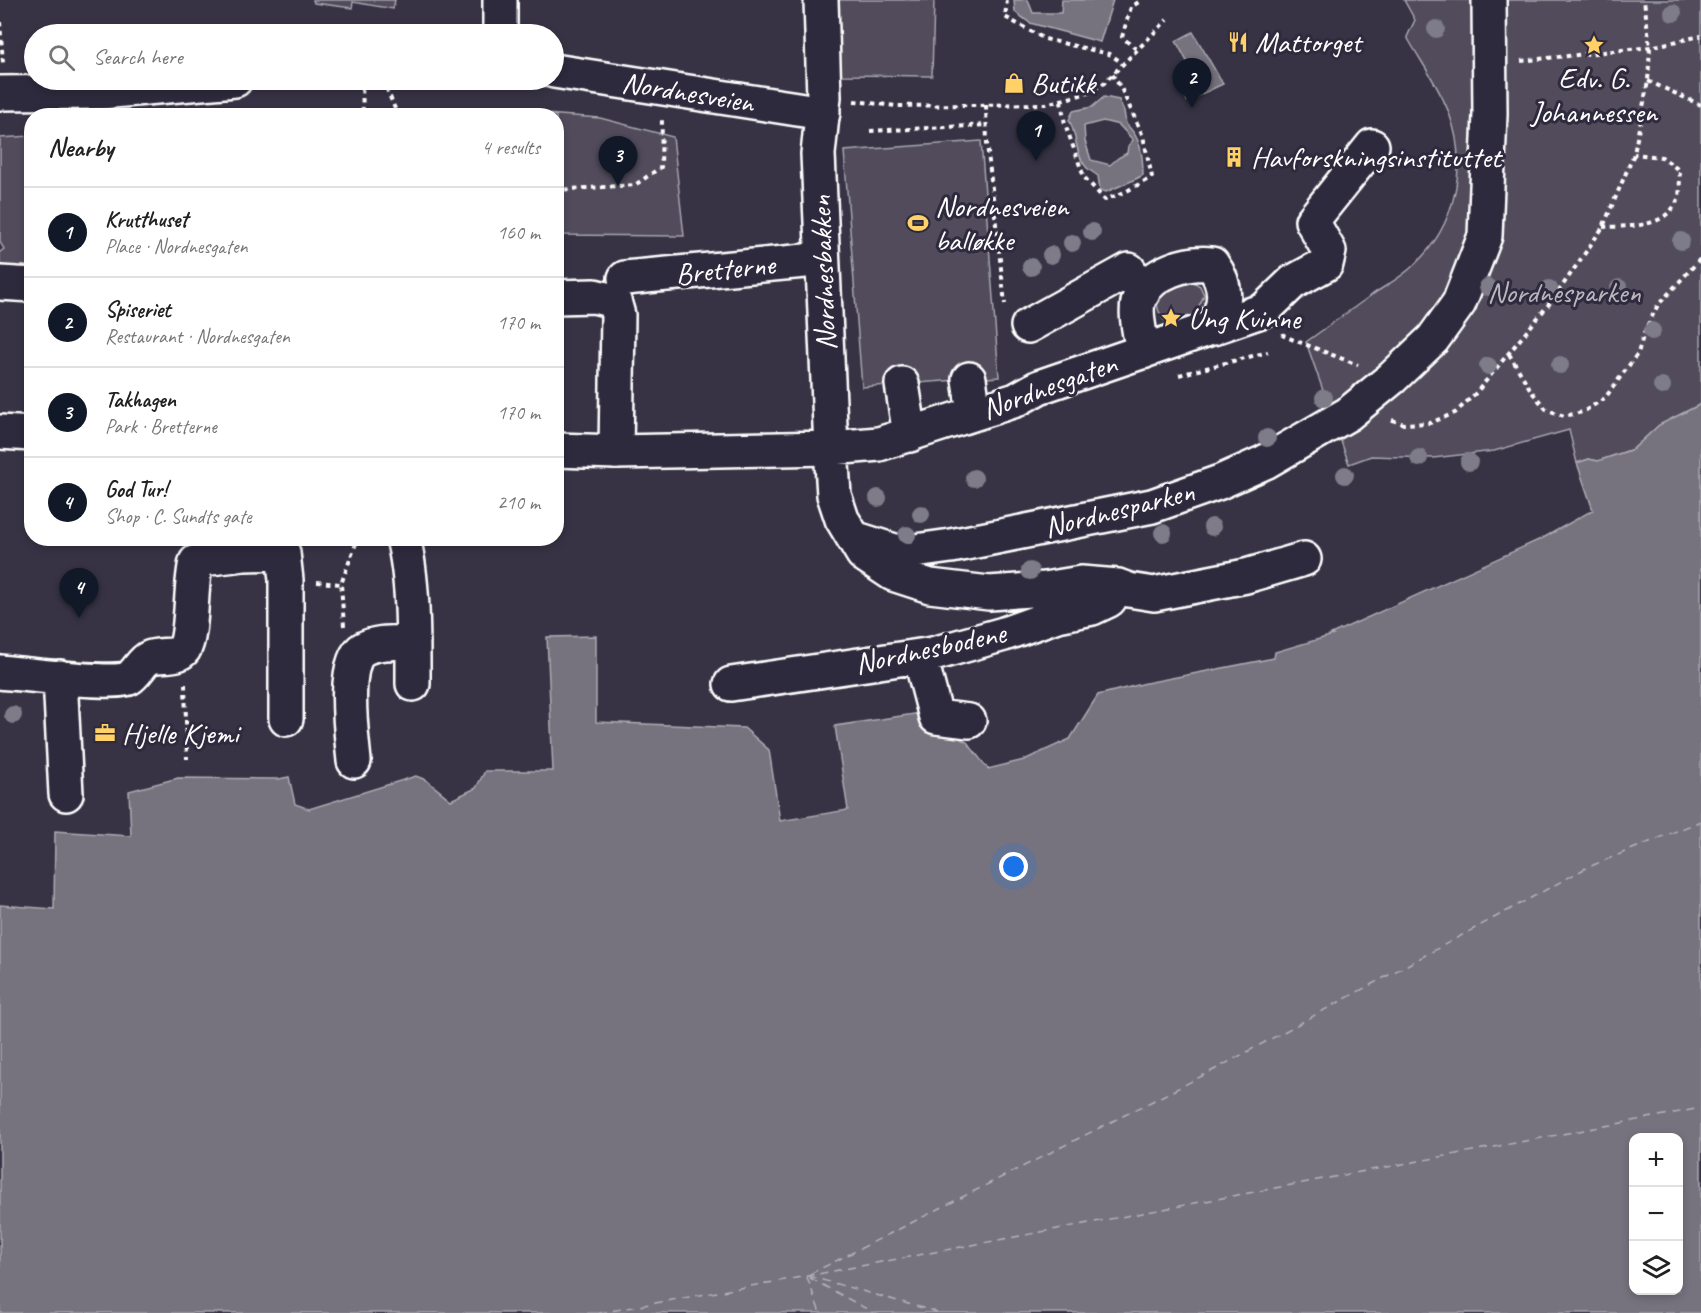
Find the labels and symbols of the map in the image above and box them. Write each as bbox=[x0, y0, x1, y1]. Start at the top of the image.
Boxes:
place label: Mattorget bbox=[1255, 23, 1364, 61]
restaurant icon: Mattorget bbox=[1226, 30, 1250, 54]
place icon: Edv. G. Johannessen bbox=[1582, 33, 1606, 57]
pin: 2 bbox=[1172, 58, 1212, 108]
place label: Edv. G. Johannessen bbox=[1529, 59, 1658, 131]
street label: Nordnesveien bbox=[619, 63, 758, 121]
place label: Butikk bbox=[1031, 64, 1097, 102]
shop icon: Butikk bbox=[1002, 71, 1026, 95]
pin: 1 bbox=[1016, 112, 1056, 161]
pin: 3 bbox=[598, 136, 638, 186]
place label: Havforskningsinstituttet bbox=[1251, 138, 1504, 176]
building icon: Havforskningsinstituttet bbox=[1222, 145, 1246, 169]
place label: Nordnesveien balløkke bbox=[935, 187, 1070, 259]
street label: Nordnesbakken bbox=[801, 194, 845, 351]
sports icon: Nordnesveien balløkke bbox=[906, 211, 930, 235]
street label: Bretterne bbox=[673, 245, 779, 293]
park label: Nordnesparken bbox=[1487, 273, 1641, 311]
place label: Ung Kvinne bbox=[1188, 299, 1302, 337]
place icon: Ung Kvinne bbox=[1159, 306, 1183, 330]
street label: Nordnesgaten bbox=[976, 344, 1123, 428]
street label: Nordnesparken bbox=[1040, 472, 1199, 546]
pin: 4 bbox=[60, 568, 98, 618]
street label: Nordnesbodene bbox=[851, 613, 1011, 682]
place label: Hjelle Kjemi bbox=[122, 714, 242, 752]
office icon: Hjelle Kjemi bbox=[93, 721, 117, 745]
your location bbox=[999, 852, 1028, 881]

